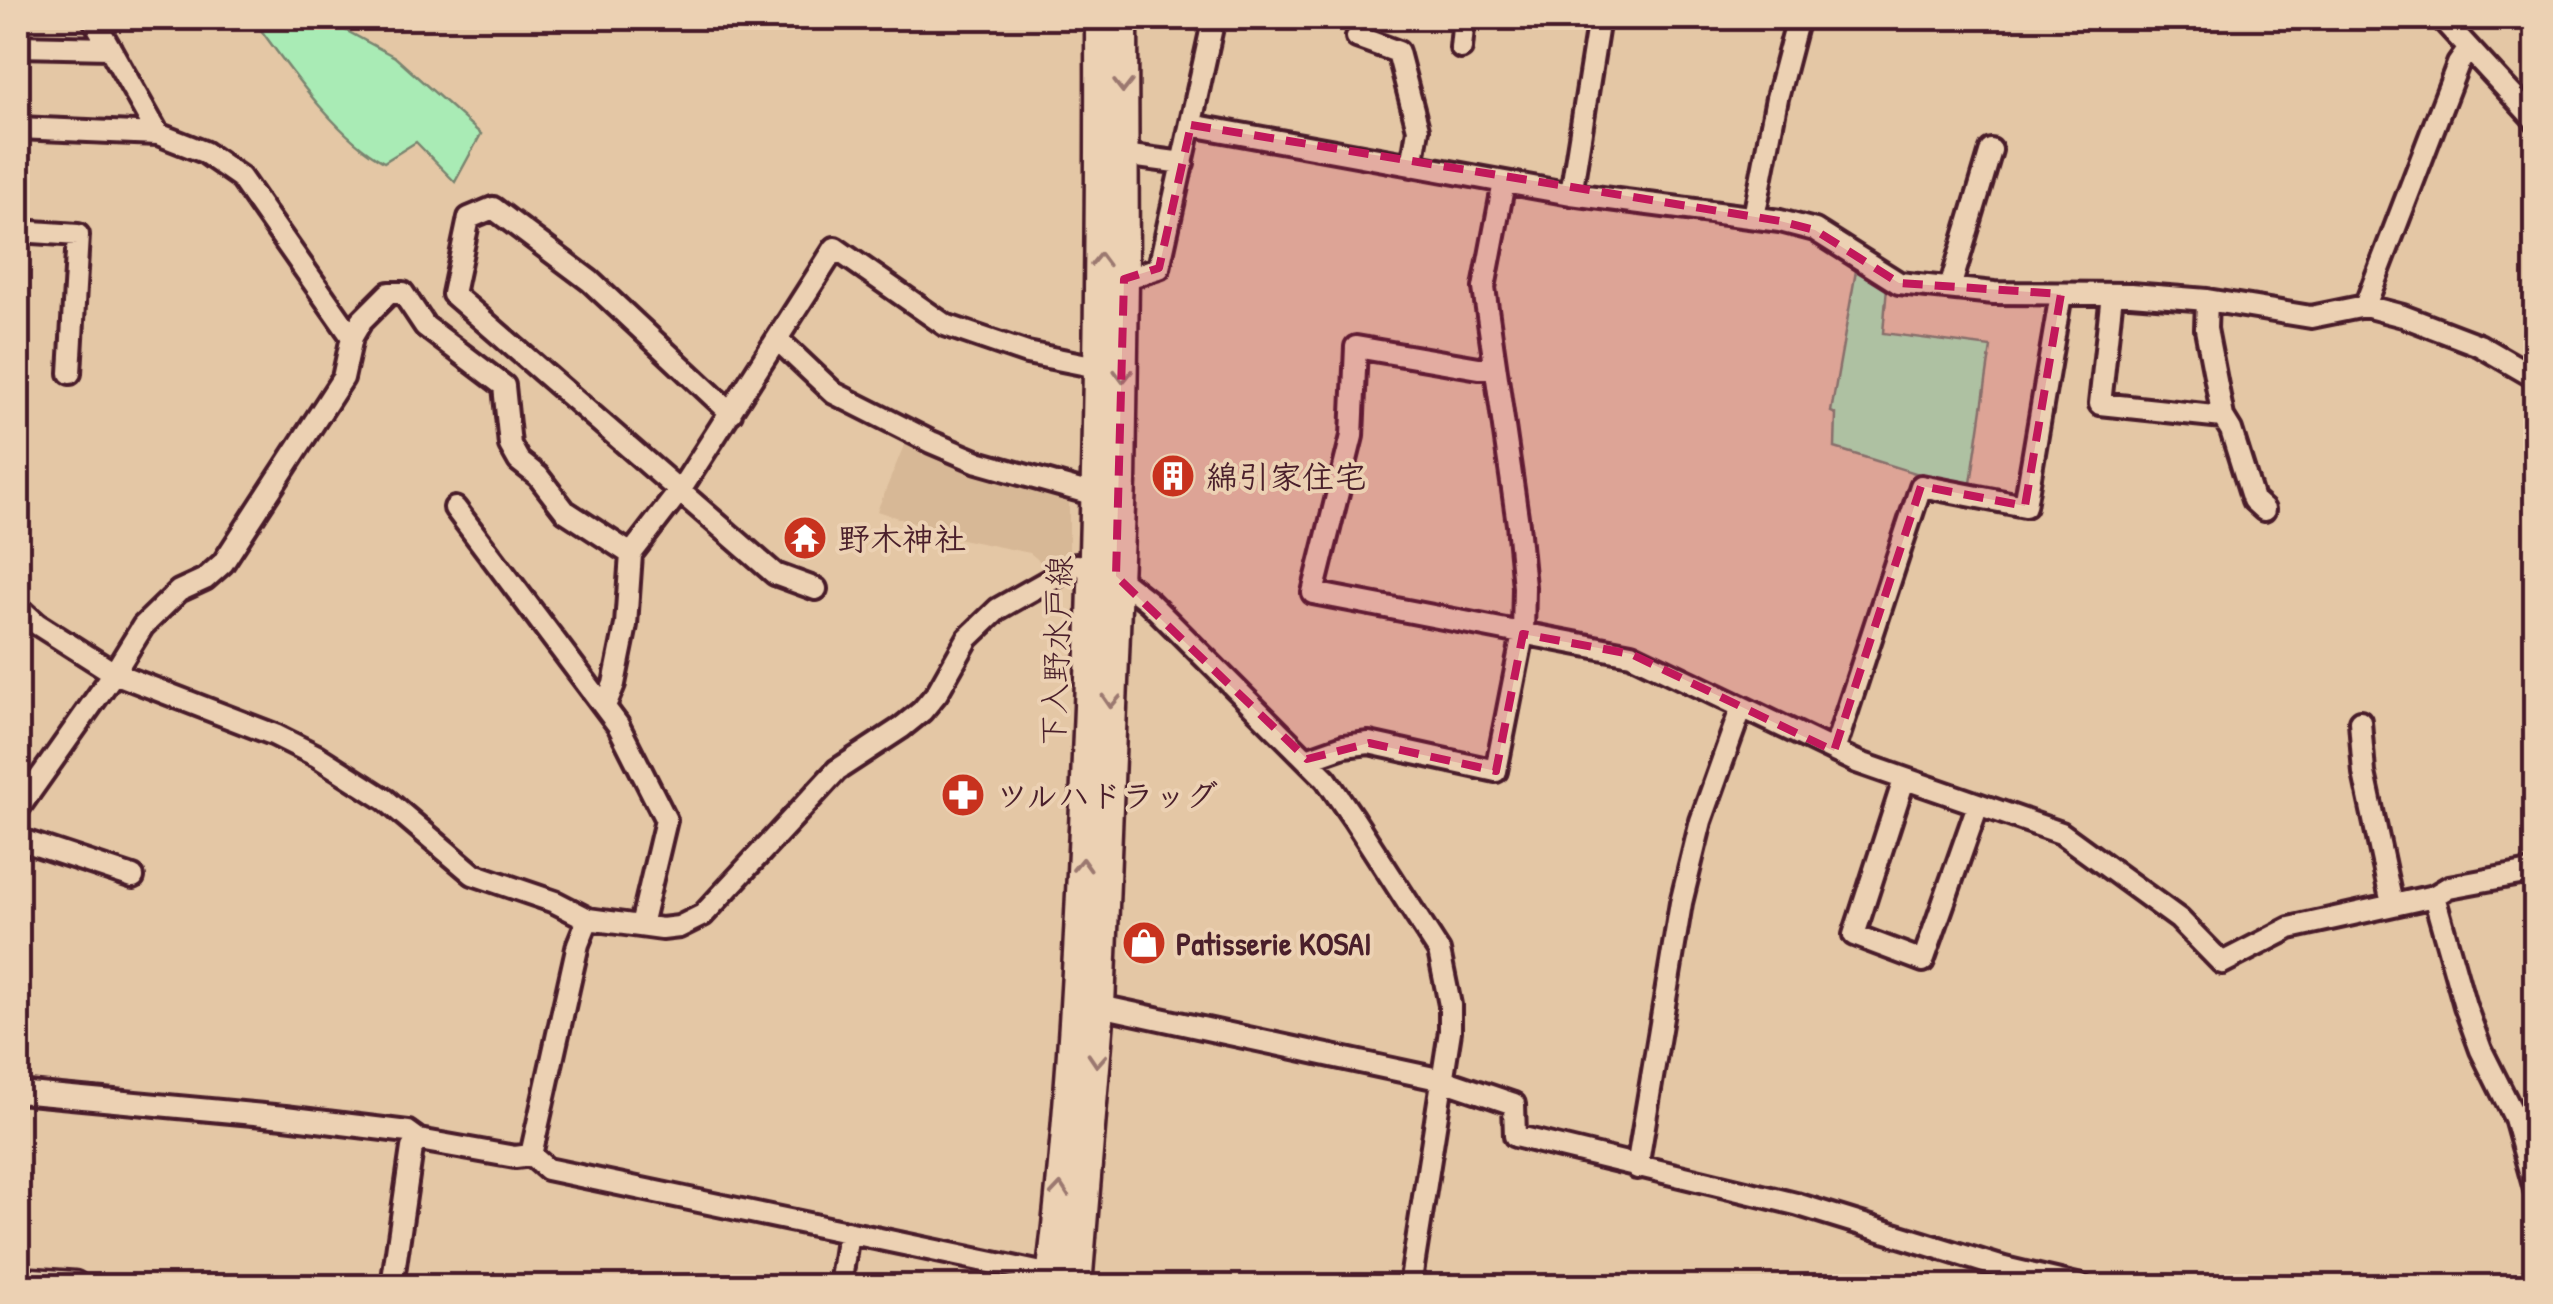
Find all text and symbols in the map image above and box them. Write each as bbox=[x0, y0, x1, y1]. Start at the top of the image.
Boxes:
one-way arrow bbox=[1112, 80, 1134, 95]
one-way arrow bbox=[1089, 251, 1111, 266]
one-way arrow bbox=[1112, 369, 1133, 385]
building icon: 綿引家住宅 bbox=[1150, 453, 1196, 499]
place label: 綿引家住宅 bbox=[1206, 455, 1366, 498]
temple icon: 野木神社 bbox=[782, 515, 828, 561]
place label: 野木神社 bbox=[838, 517, 966, 560]
street label: 下入野水戸線 bbox=[1031, 554, 1081, 748]
one-way arrow bbox=[1101, 693, 1122, 709]
pharmacy icon: ツルハドラッグ bbox=[940, 772, 986, 818]
place label: ツルハドラッグ bbox=[996, 774, 1218, 817]
one-way arrow bbox=[1071, 857, 1092, 873]
shop icon: Patisserie KOSAI bbox=[1121, 920, 1167, 966]
place label: Patisserie KOSAI bbox=[1176, 922, 1371, 965]
one-way arrow bbox=[1086, 1053, 1108, 1069]
one-way arrow bbox=[1048, 1181, 1070, 1197]

